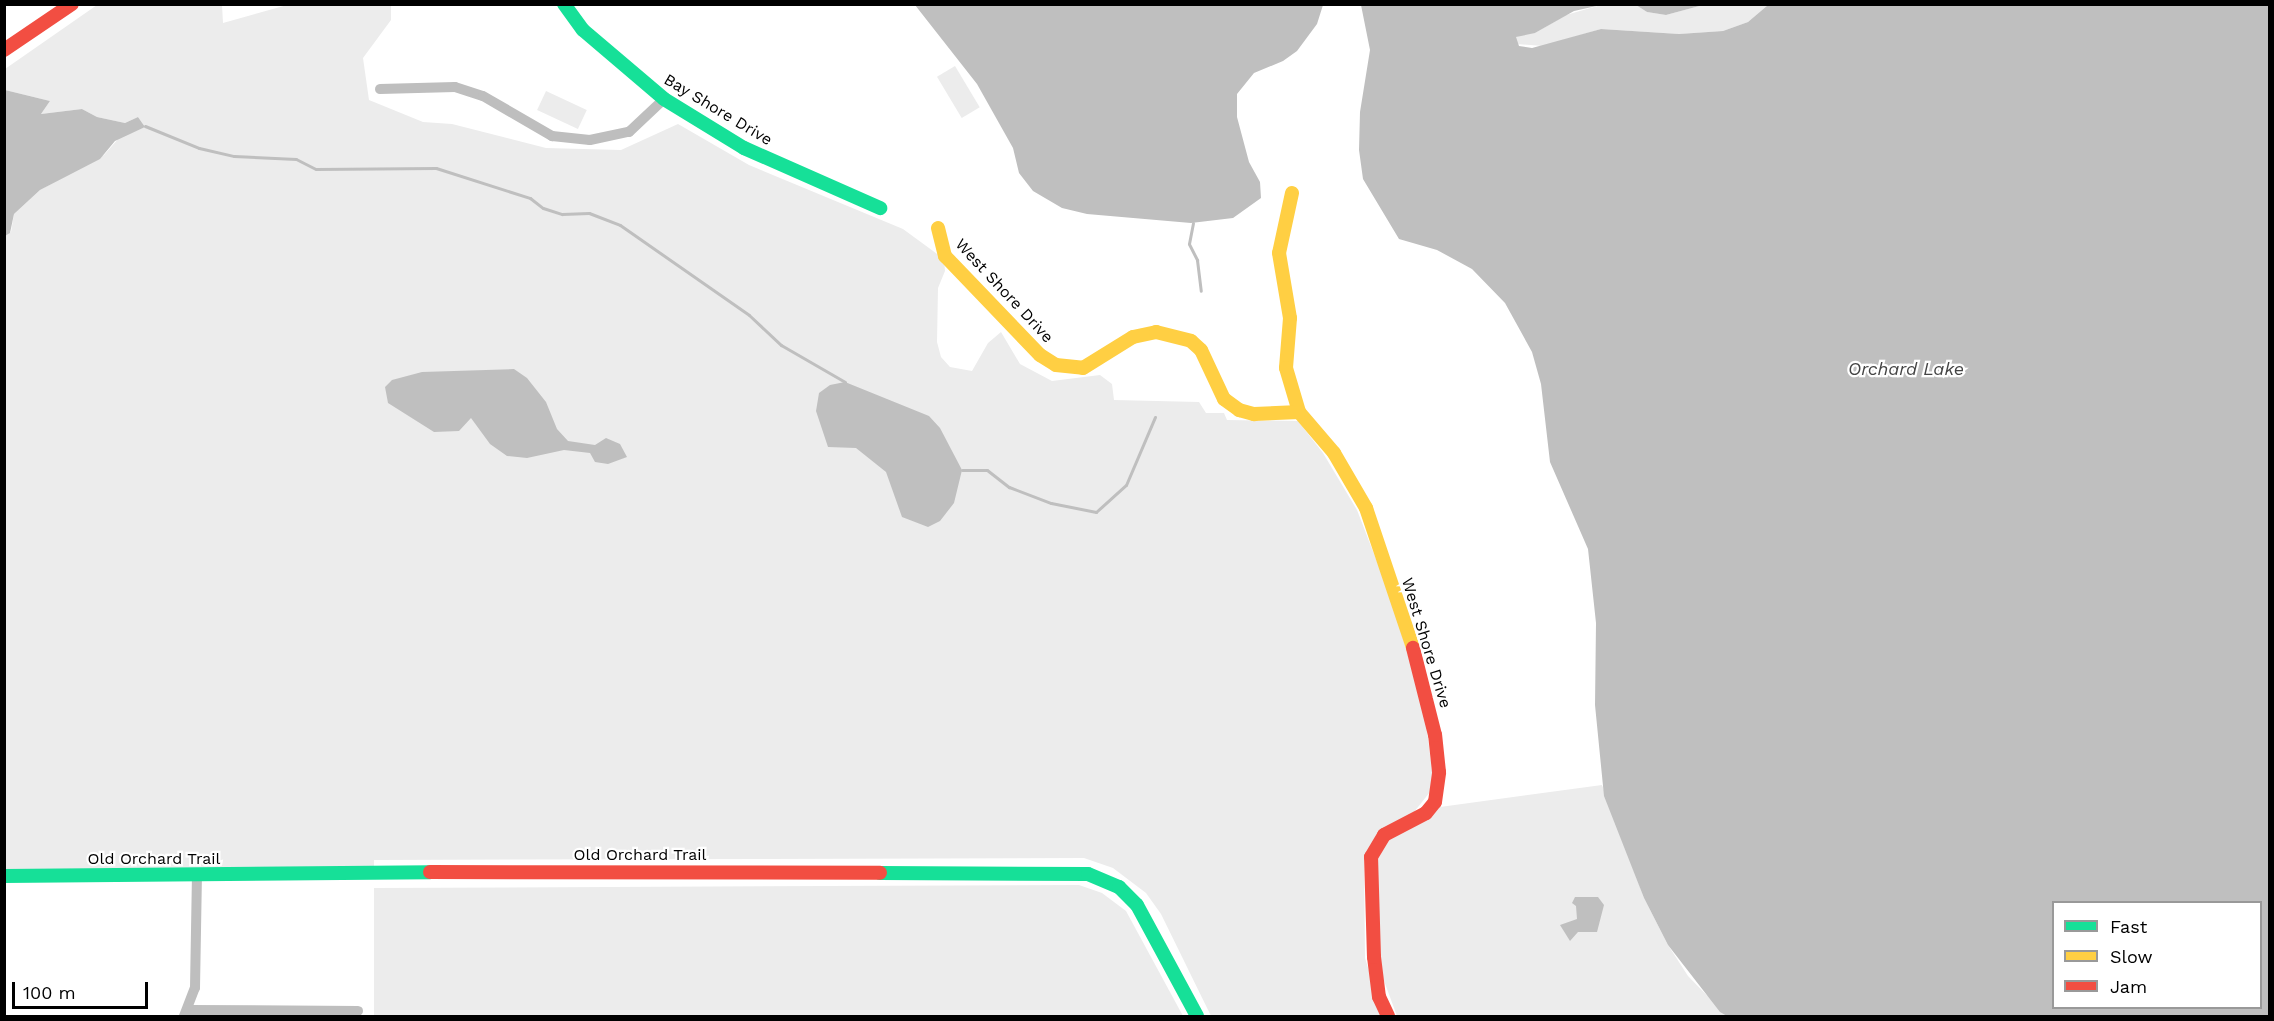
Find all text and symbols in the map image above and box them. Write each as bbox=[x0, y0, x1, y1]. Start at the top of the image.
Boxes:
street label: Bay Shore Drive bbox=[660, 70, 776, 150]
street label: West Shore Drive bbox=[951, 235, 1057, 347]
water label: Orchard Lake bbox=[1848, 358, 1964, 380]
street label: West Shore Drive bbox=[1397, 576, 1455, 710]
street label: Old Orchard Trail bbox=[573, 845, 707, 865]
street label: Old Orchard Trail bbox=[87, 849, 221, 869]
legend bbox=[2052, 901, 2262, 1009]
text: Fast bbox=[2110, 916, 2147, 937]
text: Slow bbox=[2110, 946, 2153, 967]
scale bar bbox=[15, 970, 152, 1008]
text: Jam bbox=[2110, 976, 2147, 997]
text: 100 m bbox=[23, 982, 76, 1003]

